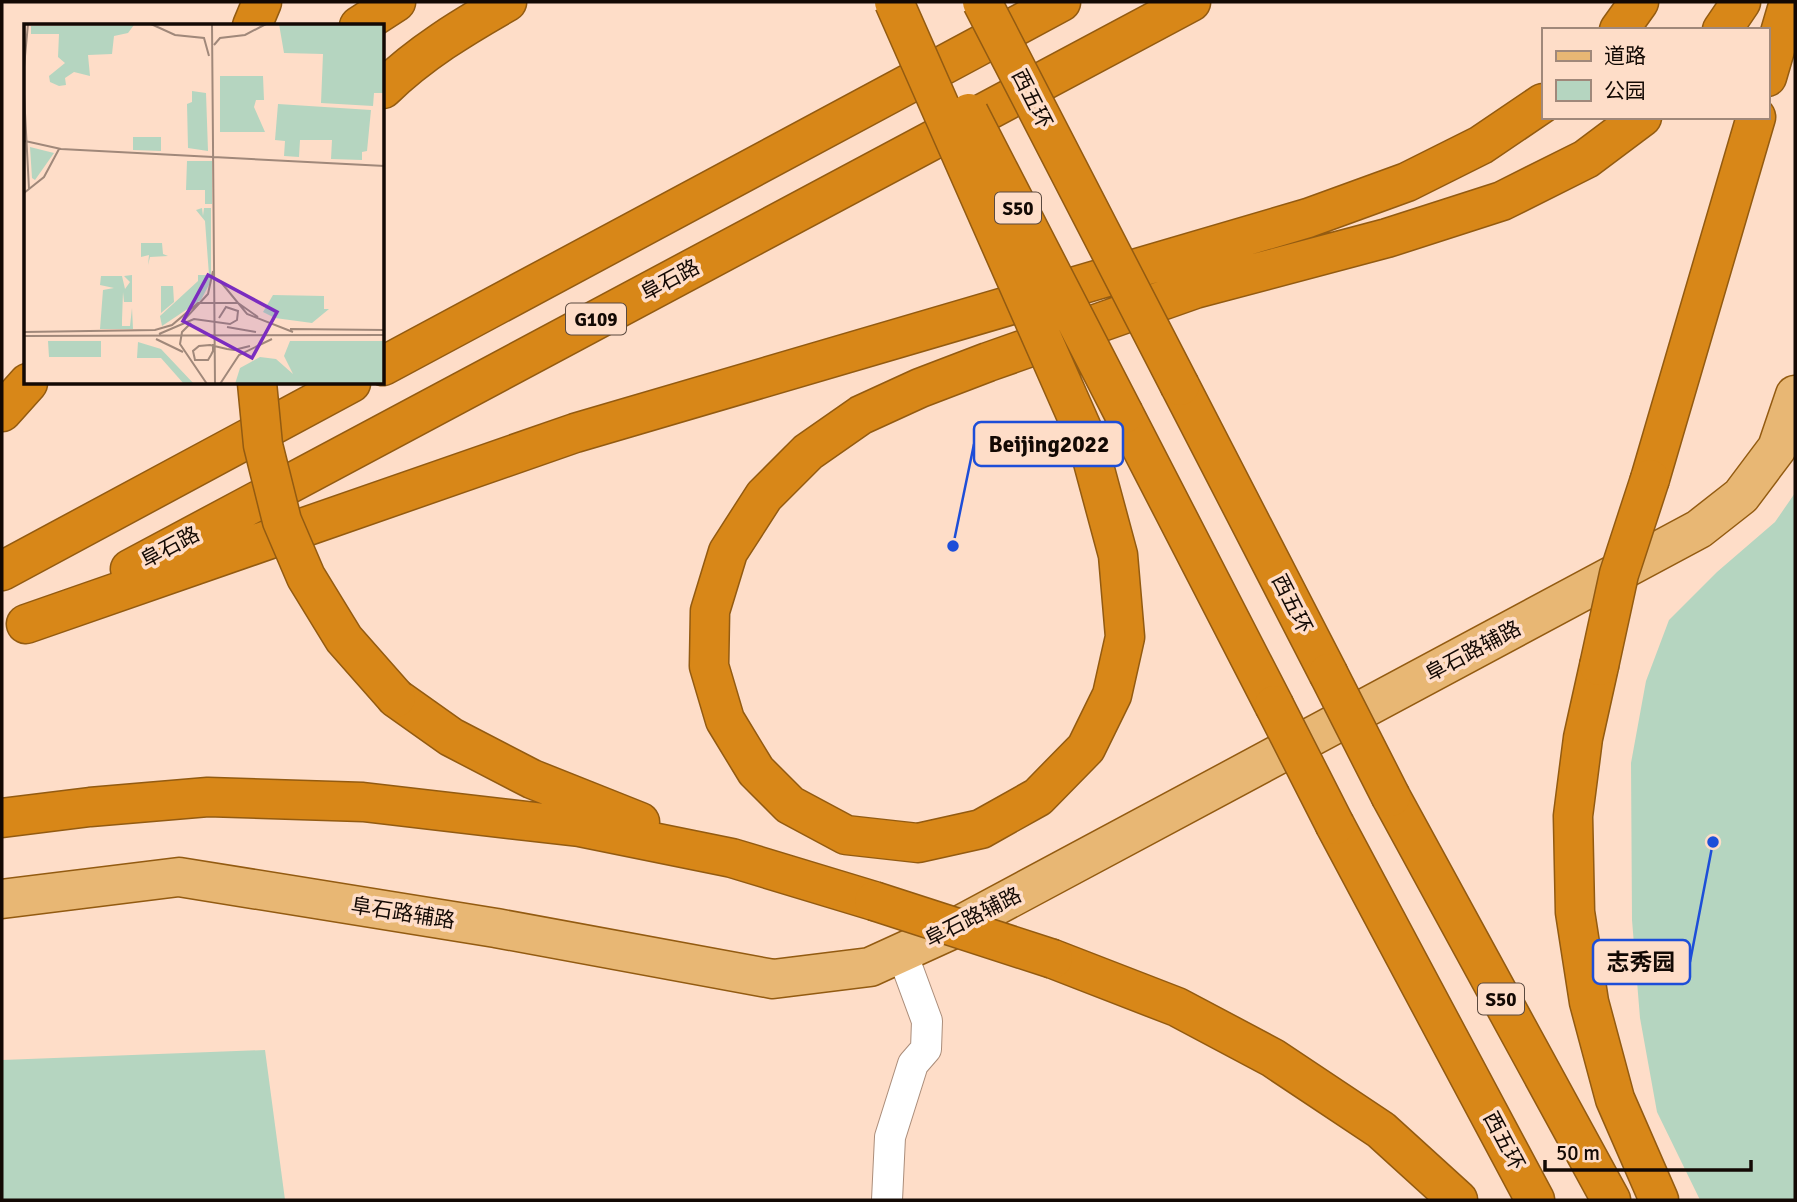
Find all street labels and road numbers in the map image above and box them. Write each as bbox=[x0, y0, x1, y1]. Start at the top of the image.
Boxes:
street label: 西五环 bbox=[1006, 65, 1058, 133]
road number: S50 bbox=[995, 192, 1041, 224]
street label: 阜石路 bbox=[636, 254, 704, 306]
road number: G109 bbox=[566, 304, 626, 334]
street label: 阜石路 bbox=[136, 521, 204, 573]
street label: 西五环 bbox=[1266, 570, 1318, 638]
street label: 阜石路辅路 bbox=[1421, 615, 1525, 687]
street label: 阜石路辅路 bbox=[920, 882, 1026, 952]
street label: 阜石路辅路 bbox=[349, 892, 457, 934]
road number: S50 bbox=[1478, 984, 1524, 1015]
street label: 西五环 bbox=[1478, 1107, 1530, 1175]

